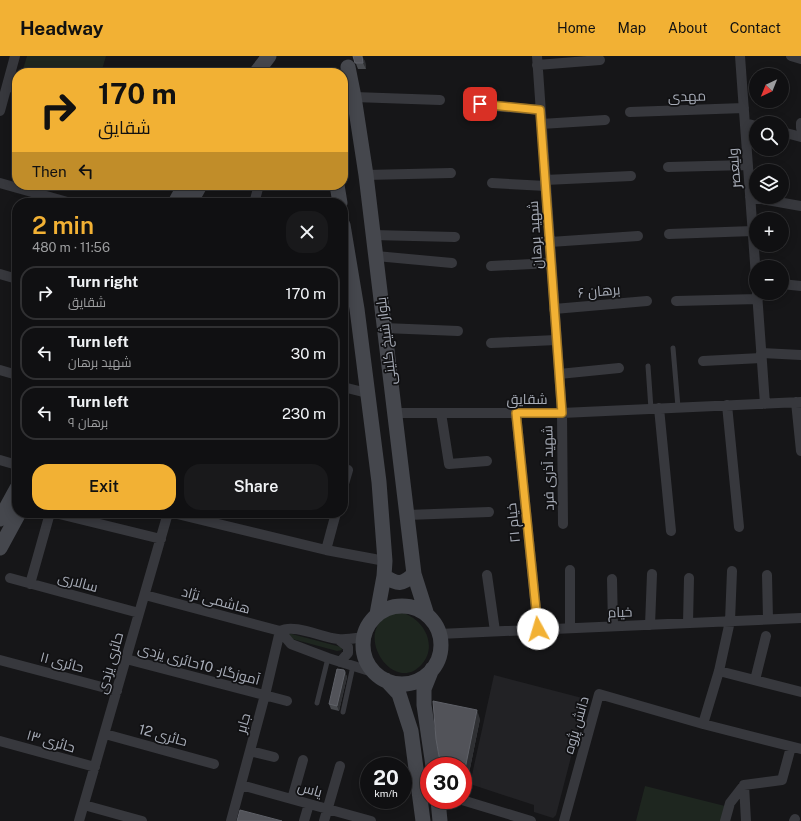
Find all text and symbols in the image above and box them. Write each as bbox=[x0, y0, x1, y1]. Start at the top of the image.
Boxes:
text: Headway bbox=[20, 17, 103, 39]
text: Home bbox=[557, 20, 596, 36]
text: Map bbox=[618, 20, 646, 36]
text: About bbox=[668, 20, 708, 36]
text: Contact bbox=[730, 20, 781, 36]
north arrow bbox=[749, 68, 789, 108]
map controls bbox=[749, 68, 789, 300]
text: 170 m bbox=[98, 77, 177, 110]
icon: right bbox=[32, 84, 84, 136]
pin bbox=[463, 87, 497, 121]
street label: مهدی bbox=[668, 87, 706, 105]
icon: arrive bbox=[469, 93, 491, 115]
button: search bbox=[749, 116, 789, 156]
text: شقایق bbox=[98, 117, 151, 138]
street label: ولیعصر bbox=[725, 147, 743, 190]
icon: left bbox=[75, 160, 97, 182]
text: Then bbox=[32, 163, 67, 180]
button: layers bbox=[749, 164, 789, 204]
street label: شهید برهان bbox=[525, 200, 545, 270]
text: 2 min bbox=[32, 211, 94, 239]
button: close bbox=[286, 211, 328, 253]
button: + bbox=[749, 212, 789, 252]
text: 480 m · 11:56 bbox=[32, 240, 110, 255]
button: − bbox=[749, 260, 789, 300]
text: Turn right bbox=[68, 273, 138, 290]
street label: برهان ۶ bbox=[577, 281, 621, 301]
icon: right bbox=[34, 282, 56, 304]
text: 170 m bbox=[285, 285, 326, 302]
text: شقایق bbox=[68, 295, 106, 310]
street label: بلوار شیخ کلینی bbox=[373, 296, 400, 386]
text: Turn left bbox=[68, 333, 129, 350]
icon: left bbox=[34, 342, 56, 364]
text: 30 m bbox=[291, 345, 326, 362]
text: شهید برهان bbox=[68, 355, 131, 370]
street label: شقایق bbox=[507, 391, 547, 408]
text: Turn left bbox=[68, 393, 129, 410]
icon: left bbox=[34, 402, 56, 424]
text: 230 m bbox=[282, 405, 326, 422]
text: برهان ۹ bbox=[68, 415, 108, 430]
street label: شهید آذری فرد bbox=[539, 425, 557, 511]
button: Exit bbox=[32, 464, 176, 510]
button: Share bbox=[184, 464, 328, 510]
street label: خیام ۲۱ bbox=[503, 502, 525, 544]
street label: سالاری bbox=[56, 569, 100, 595]
street label: هاشمی نژاد bbox=[180, 583, 252, 617]
street label: خیام bbox=[607, 604, 633, 622]
position arrow bbox=[517, 608, 559, 650]
street label: حائری یزدی bbox=[94, 631, 126, 695]
street label: آموزگار- 10حائری یزدی bbox=[136, 640, 262, 688]
street label: حائری ۱۱ bbox=[38, 649, 86, 675]
street label: دانش پژوه bbox=[560, 694, 594, 756]
street label: جابر bbox=[232, 711, 253, 736]
street label: حائری 12 bbox=[137, 721, 189, 749]
street label: حائری ۱۳ bbox=[25, 726, 77, 756]
speed limit sign: 30 bbox=[420, 757, 472, 809]
text: 20 bbox=[373, 766, 399, 790]
street label: یاس bbox=[296, 778, 324, 800]
text: km/h bbox=[374, 787, 398, 799]

